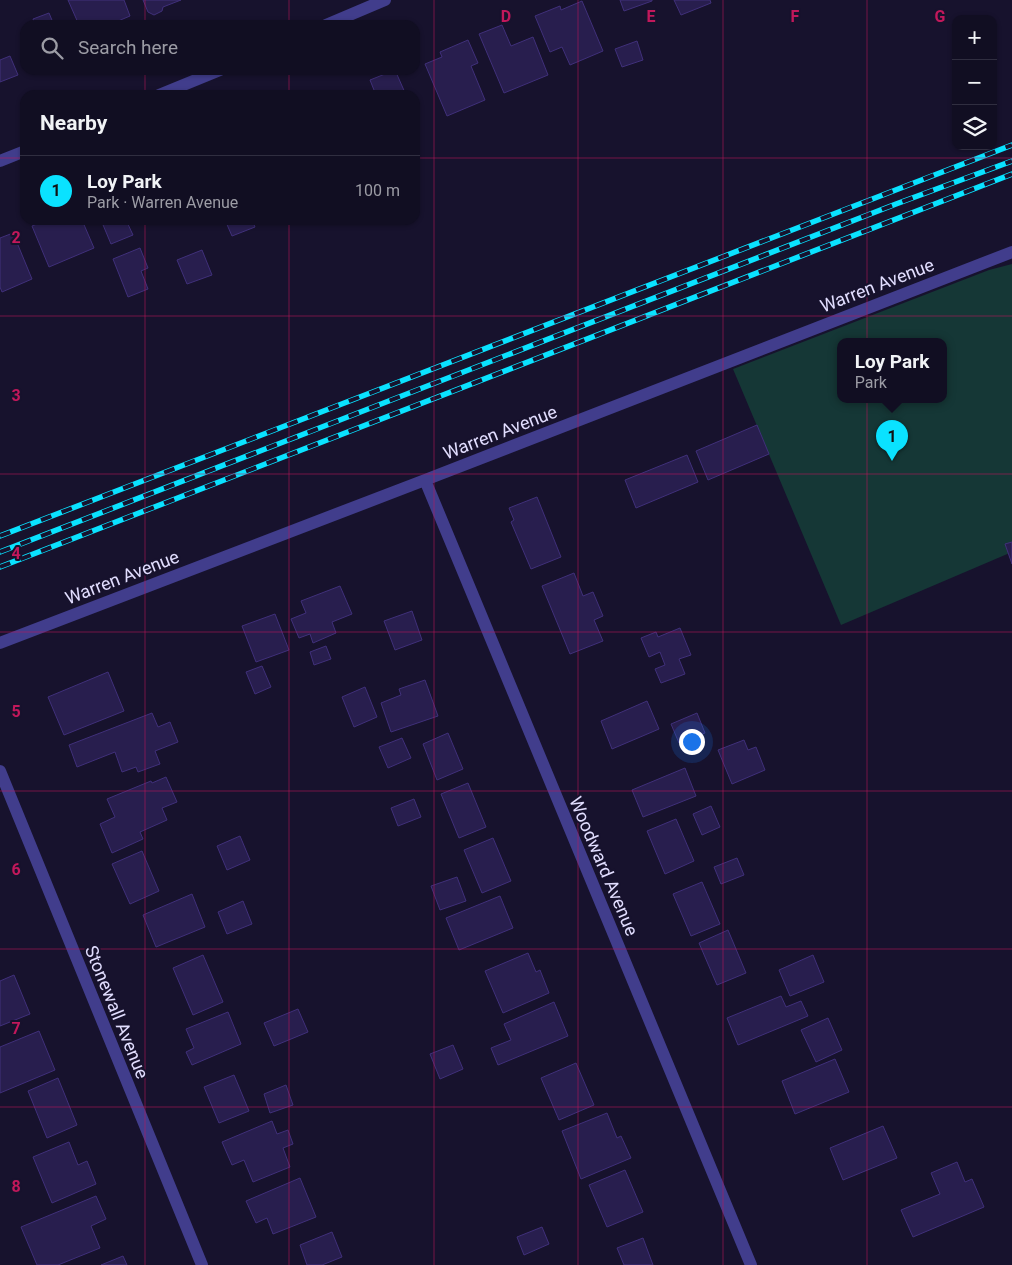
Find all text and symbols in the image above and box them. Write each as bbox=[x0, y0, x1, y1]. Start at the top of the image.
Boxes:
text: D bbox=[501, 7, 511, 26]
text: E bbox=[647, 7, 656, 26]
text: F bbox=[791, 7, 800, 26]
text: G bbox=[935, 7, 946, 26]
map controls bbox=[952, 15, 997, 150]
button: + bbox=[952, 15, 997, 60]
search box bbox=[20, 20, 420, 75]
icon: search bbox=[38, 34, 66, 62]
text: Search here bbox=[78, 36, 178, 59]
button: − bbox=[952, 60, 997, 105]
button: layers bbox=[952, 105, 997, 150]
text: Nearby bbox=[40, 111, 107, 135]
text: Loy Park bbox=[87, 170, 162, 193]
text: 1 bbox=[51, 181, 61, 200]
text: 100 m bbox=[355, 181, 400, 200]
text: Park · Warren Avenue bbox=[87, 193, 238, 212]
text: 2 bbox=[11, 228, 21, 247]
street label: Warren Avenue bbox=[817, 254, 937, 316]
popup bbox=[837, 338, 947, 403]
text: Loy Park bbox=[855, 350, 929, 373]
text: Park bbox=[855, 373, 887, 392]
text: 3 bbox=[11, 386, 21, 405]
street label: Warren Avenue bbox=[440, 401, 560, 463]
pin: 1 bbox=[876, 420, 908, 461]
text: 4 bbox=[11, 544, 21, 563]
street label: Warren Avenue bbox=[62, 546, 182, 608]
text: 5 bbox=[11, 702, 21, 721]
your location bbox=[679, 729, 705, 755]
street label: Woodward Avenue bbox=[565, 793, 643, 939]
text: 6 bbox=[11, 860, 21, 879]
street label: Stonewall Avenue bbox=[81, 942, 153, 1082]
text: 7 bbox=[11, 1019, 21, 1038]
text: 8 bbox=[11, 1177, 21, 1196]

